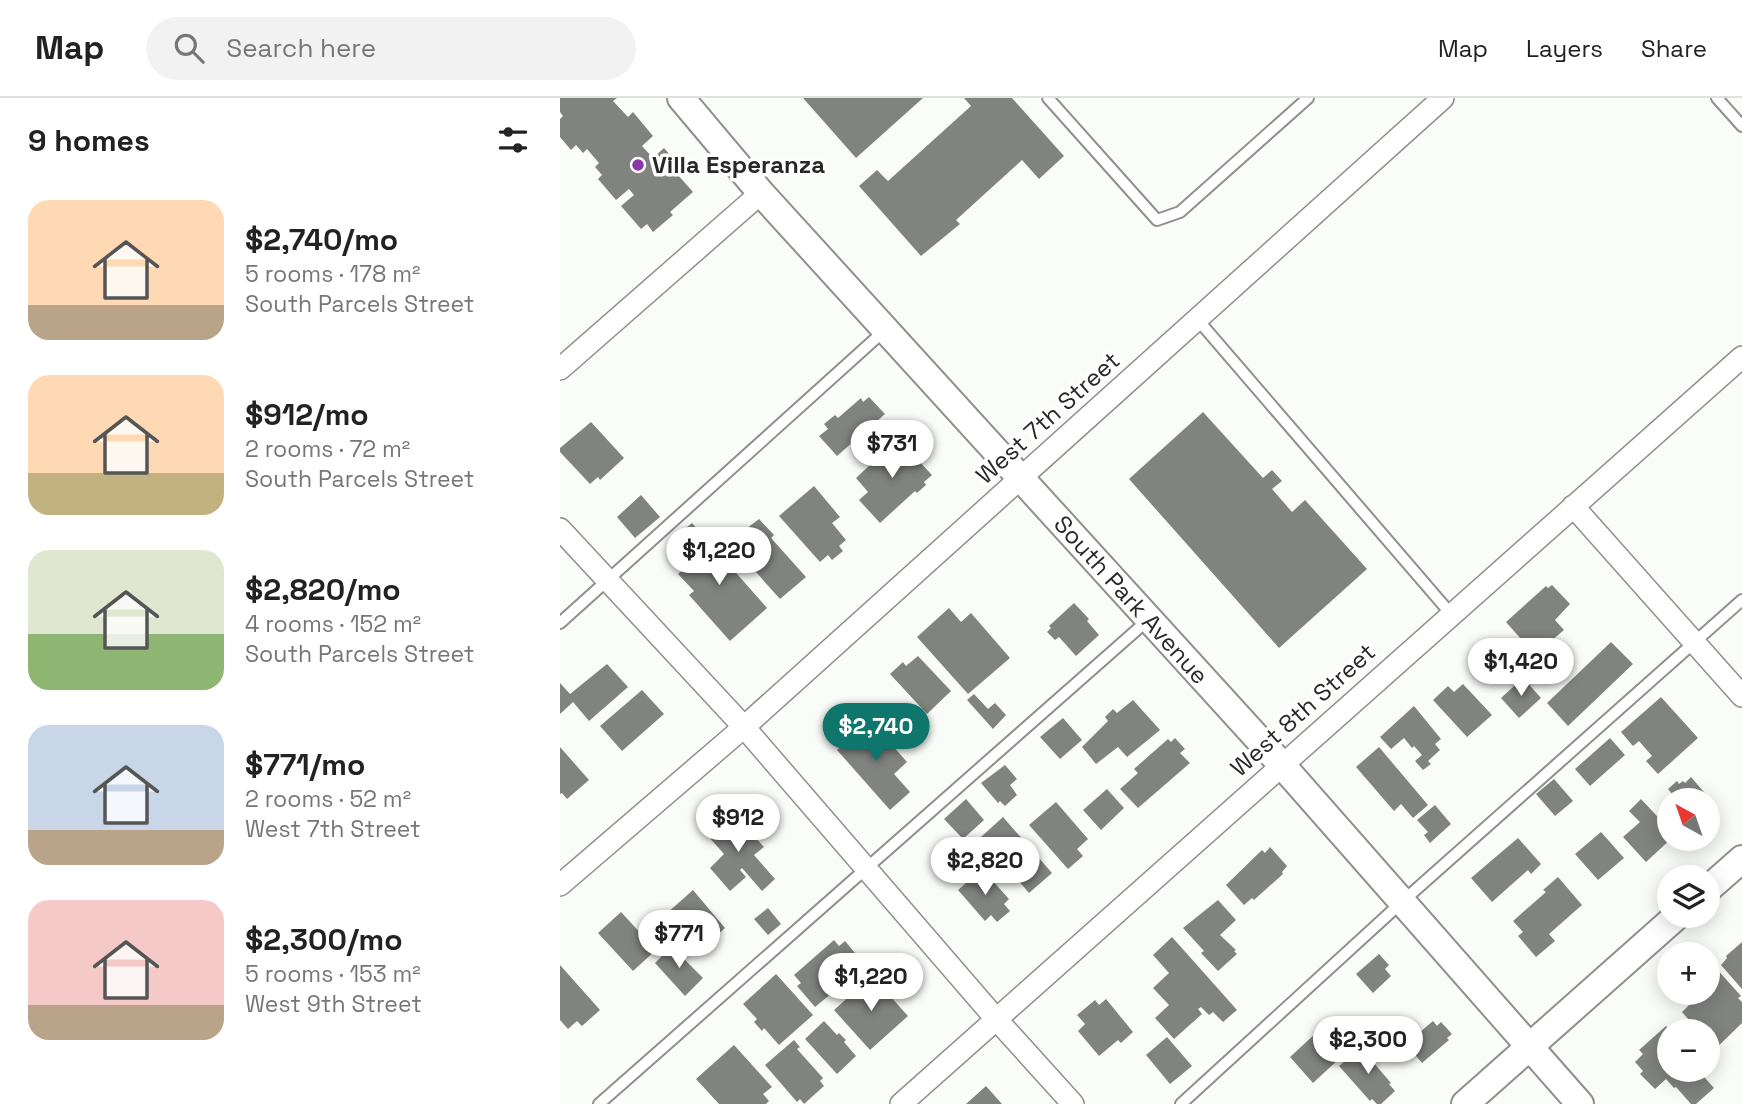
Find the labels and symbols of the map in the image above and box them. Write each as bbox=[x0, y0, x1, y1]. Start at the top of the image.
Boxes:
place label: Villa Esperanza bbox=[652, 149, 825, 180]
marker: Villa Esperanza bbox=[630, 157, 646, 173]
street label: West 7th Street bbox=[969, 345, 1126, 490]
pin: $731 bbox=[851, 420, 933, 480]
street label: South Park Avenue bbox=[1047, 509, 1215, 691]
pin: $1,220 bbox=[662, 528, 776, 587]
street label: West 8th Street bbox=[1224, 636, 1382, 783]
pin: $1,420 bbox=[1464, 638, 1578, 698]
pin: $2,740 bbox=[819, 704, 933, 763]
north arrow bbox=[1657, 788, 1720, 850]
pin: $912 bbox=[697, 794, 779, 854]
pin: $2,820 bbox=[928, 838, 1042, 897]
pin: $771 bbox=[638, 910, 720, 970]
pin: $1,220 bbox=[814, 954, 928, 1013]
pin: $2,300 bbox=[1311, 1016, 1425, 1076]

